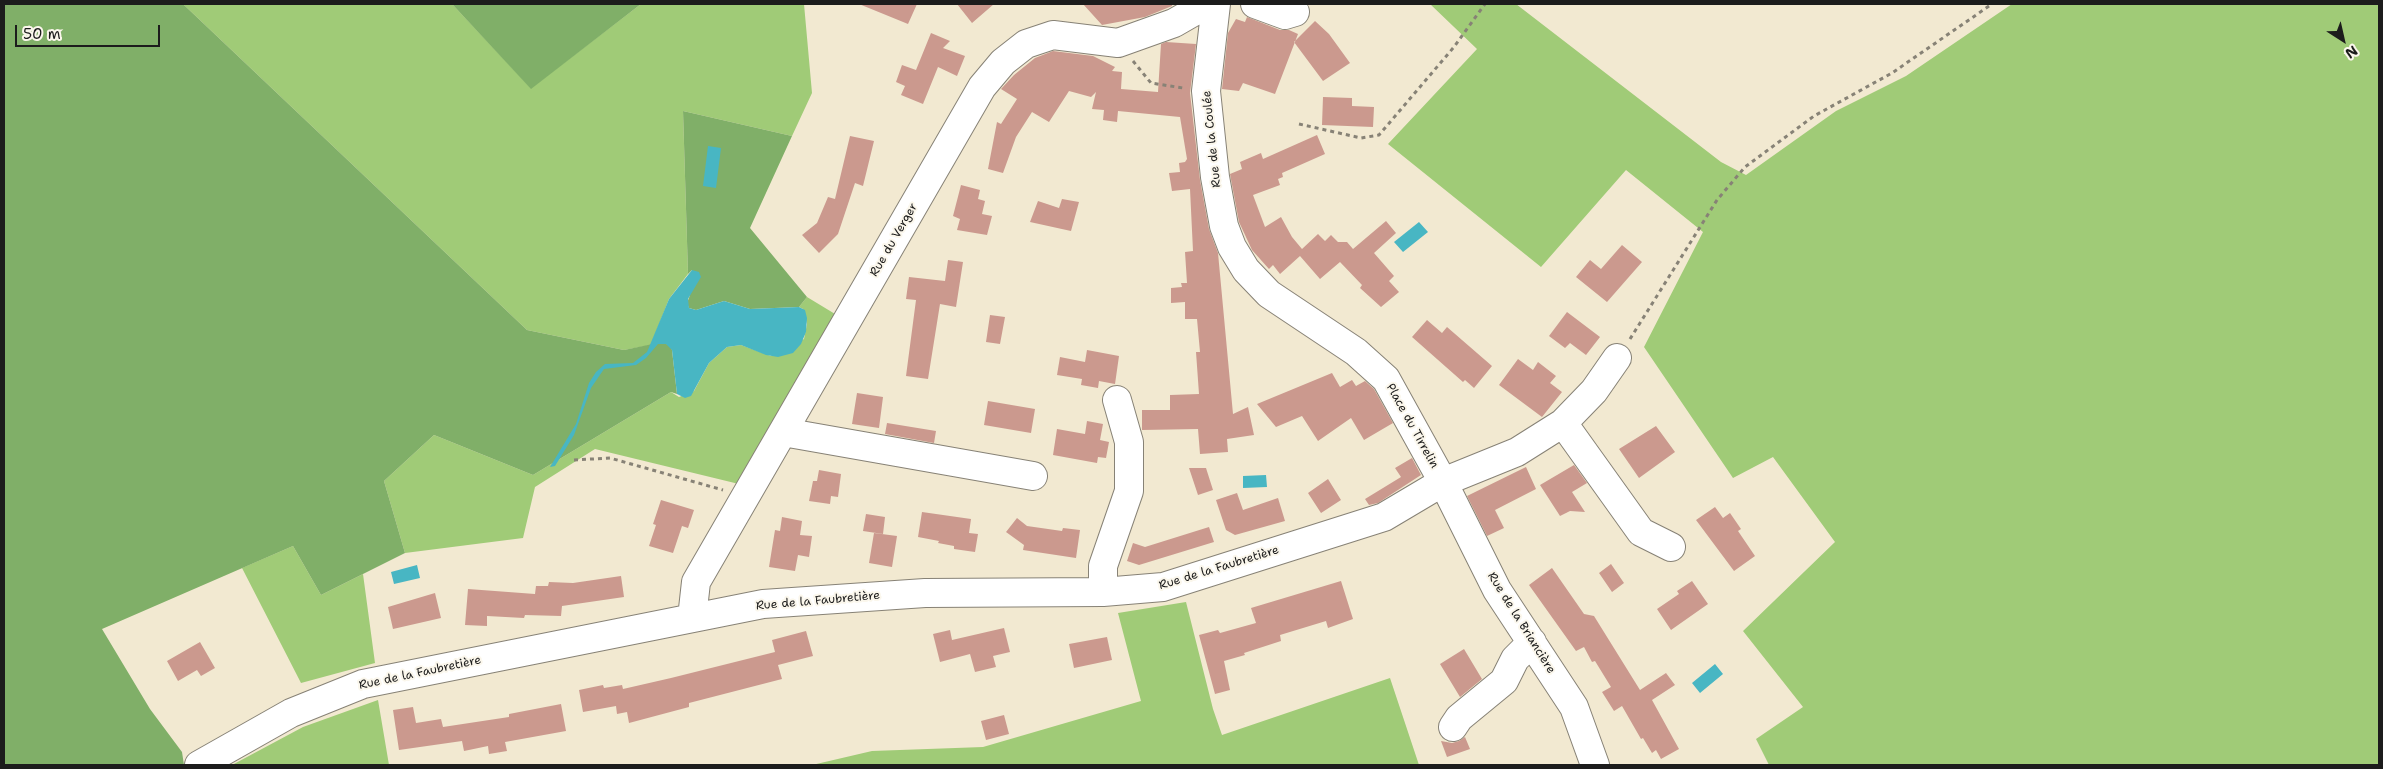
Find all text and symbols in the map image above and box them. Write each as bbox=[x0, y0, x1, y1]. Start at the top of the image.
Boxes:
scale bar bbox=[18, 15, 162, 47]
north arrow bbox=[2318, 15, 2368, 65]
text: 50 m bbox=[23, 24, 61, 44]
text: N bbox=[2342, 42, 2361, 63]
street label: Rue de la Coulée bbox=[1200, 90, 1224, 188]
street label: Rue du Verger bbox=[867, 201, 921, 279]
street label: Place du Tirrelin bbox=[1383, 381, 1441, 471]
street label: Rue de la Faubretière bbox=[1157, 543, 1281, 593]
street label: Rue de la Briancière bbox=[1484, 570, 1558, 676]
street label: Rue de la Faubretière bbox=[755, 588, 881, 614]
street label: Rue de la Faubretière bbox=[358, 653, 482, 693]

